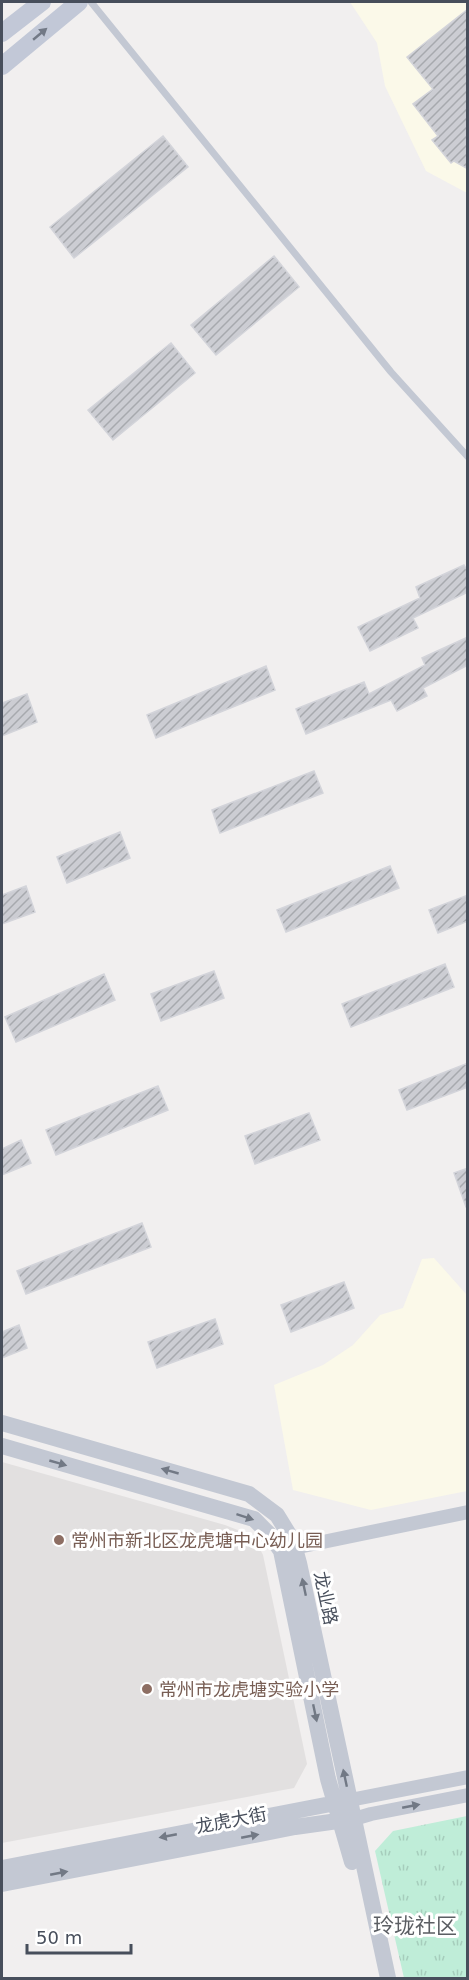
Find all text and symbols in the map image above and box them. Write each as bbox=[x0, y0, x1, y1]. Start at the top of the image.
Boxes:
one-way arrow bbox=[32, 27, 48, 40]
one-way arrow bbox=[49, 1459, 67, 1468]
one-way arrow bbox=[161, 1466, 179, 1475]
one-way arrow bbox=[236, 1513, 254, 1522]
place label: 常州市新北区龙虎塘中心幼儿园 bbox=[71, 1530, 323, 1551]
marker: 常州市新北区龙虎塘中心幼儿园 bbox=[52, 1533, 66, 1547]
street label: 龙业路 bbox=[310, 1569, 342, 1627]
one-way arrow bbox=[299, 1577, 308, 1596]
place label: 常州市龙虎塘实验小学 bbox=[159, 1679, 339, 1700]
marker: 常州市龙虎塘实验小学 bbox=[140, 1682, 154, 1696]
one-way arrow bbox=[311, 1703, 320, 1722]
one-way arrow bbox=[339, 1768, 349, 1787]
one-way arrow bbox=[401, 1801, 420, 1810]
street label: 龙虎大街 bbox=[194, 1803, 268, 1837]
one-way arrow bbox=[241, 1831, 260, 1840]
one-way arrow bbox=[159, 1832, 178, 1841]
one-way arrow bbox=[50, 1868, 69, 1877]
district label: 玲珑社区 bbox=[373, 1914, 457, 1938]
scale bar bbox=[27, 1917, 130, 1955]
text: 50 m bbox=[36, 1927, 82, 1948]

